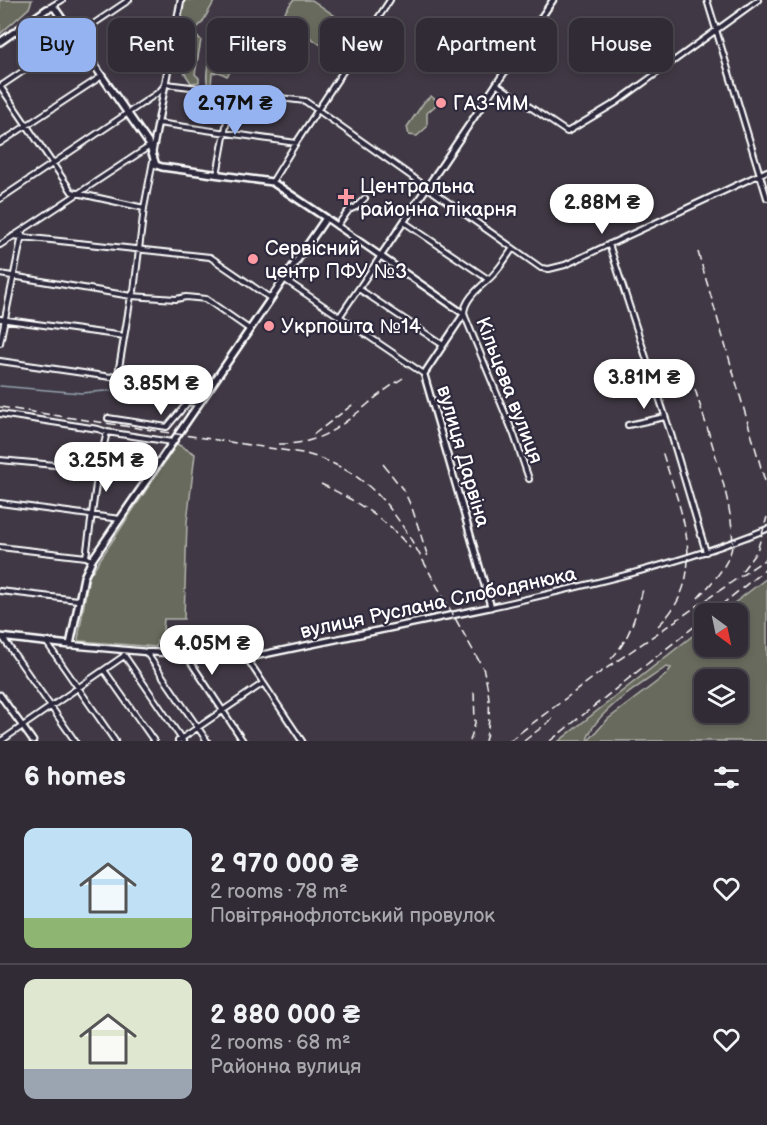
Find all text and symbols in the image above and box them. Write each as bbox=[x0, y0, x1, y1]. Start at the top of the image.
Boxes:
chip: Buy bbox=[18, 18, 96, 72]
chip: Rent bbox=[108, 18, 195, 72]
chip: Filters bbox=[207, 18, 308, 72]
chip: New bbox=[320, 18, 404, 72]
chip: Apartment bbox=[416, 18, 557, 72]
chip: House bbox=[569, 18, 673, 72]
pin: 2.97M ₴ bbox=[180, 85, 290, 136]
text: 2.97M ₴ bbox=[197, 92, 273, 116]
place label: ГАЗ-ММ bbox=[453, 92, 529, 116]
marker: ГАЗ-ММ bbox=[434, 96, 448, 110]
place label: Центральна районна лікарня bbox=[360, 175, 517, 222]
pin: 2.88M ₴ bbox=[547, 184, 657, 235]
marker: Центральна районна лікарня bbox=[337, 188, 355, 206]
text: 2.88M ₴ bbox=[564, 191, 640, 215]
place label: Сервісний центр ПФУ №3 bbox=[265, 237, 407, 284]
marker: Сервісний центр ПФУ №3 bbox=[246, 252, 260, 266]
street label: Кільцева вулиця bbox=[470, 314, 548, 467]
place label: Укрпошта №14 bbox=[281, 315, 421, 339]
marker: Укрпошта №14 bbox=[262, 319, 276, 333]
pin: 3.81M ₴ bbox=[589, 359, 699, 410]
pin: 3.85M ₴ bbox=[106, 365, 216, 416]
text: 3.81M ₴ bbox=[608, 366, 680, 390]
text: 3.85M ₴ bbox=[123, 372, 199, 396]
street label: вулиця Дарвіна bbox=[431, 383, 495, 530]
pin: 3.25M ₴ bbox=[51, 442, 161, 493]
text: 3.25M ₴ bbox=[68, 449, 144, 473]
street label: вулиця Руслана Слободянюка bbox=[298, 562, 579, 644]
north arrow bbox=[694, 603, 748, 657]
map controls bbox=[694, 603, 748, 723]
pin: 4.05M ₴ bbox=[157, 625, 267, 676]
text: 4.05M ₴ bbox=[174, 632, 250, 656]
button: layers bbox=[694, 669, 748, 723]
icon: filters bbox=[710, 761, 743, 794]
text: 6 homes bbox=[24, 762, 126, 793]
text: 2 970 000 ₴ bbox=[210, 849, 358, 880]
icon: home bbox=[72, 852, 144, 924]
icon: heart bbox=[710, 872, 743, 905]
text: 2 rooms · 78 m² bbox=[210, 880, 348, 904]
text: Повітрянофлотський провулок bbox=[210, 904, 495, 928]
text: 2 880 000 ₴ bbox=[210, 1000, 360, 1031]
icon: home bbox=[72, 1003, 144, 1075]
icon: heart bbox=[710, 1023, 743, 1056]
text: 2 rooms · 68 m² bbox=[210, 1031, 351, 1055]
text: Районна вулиця bbox=[210, 1055, 361, 1079]

